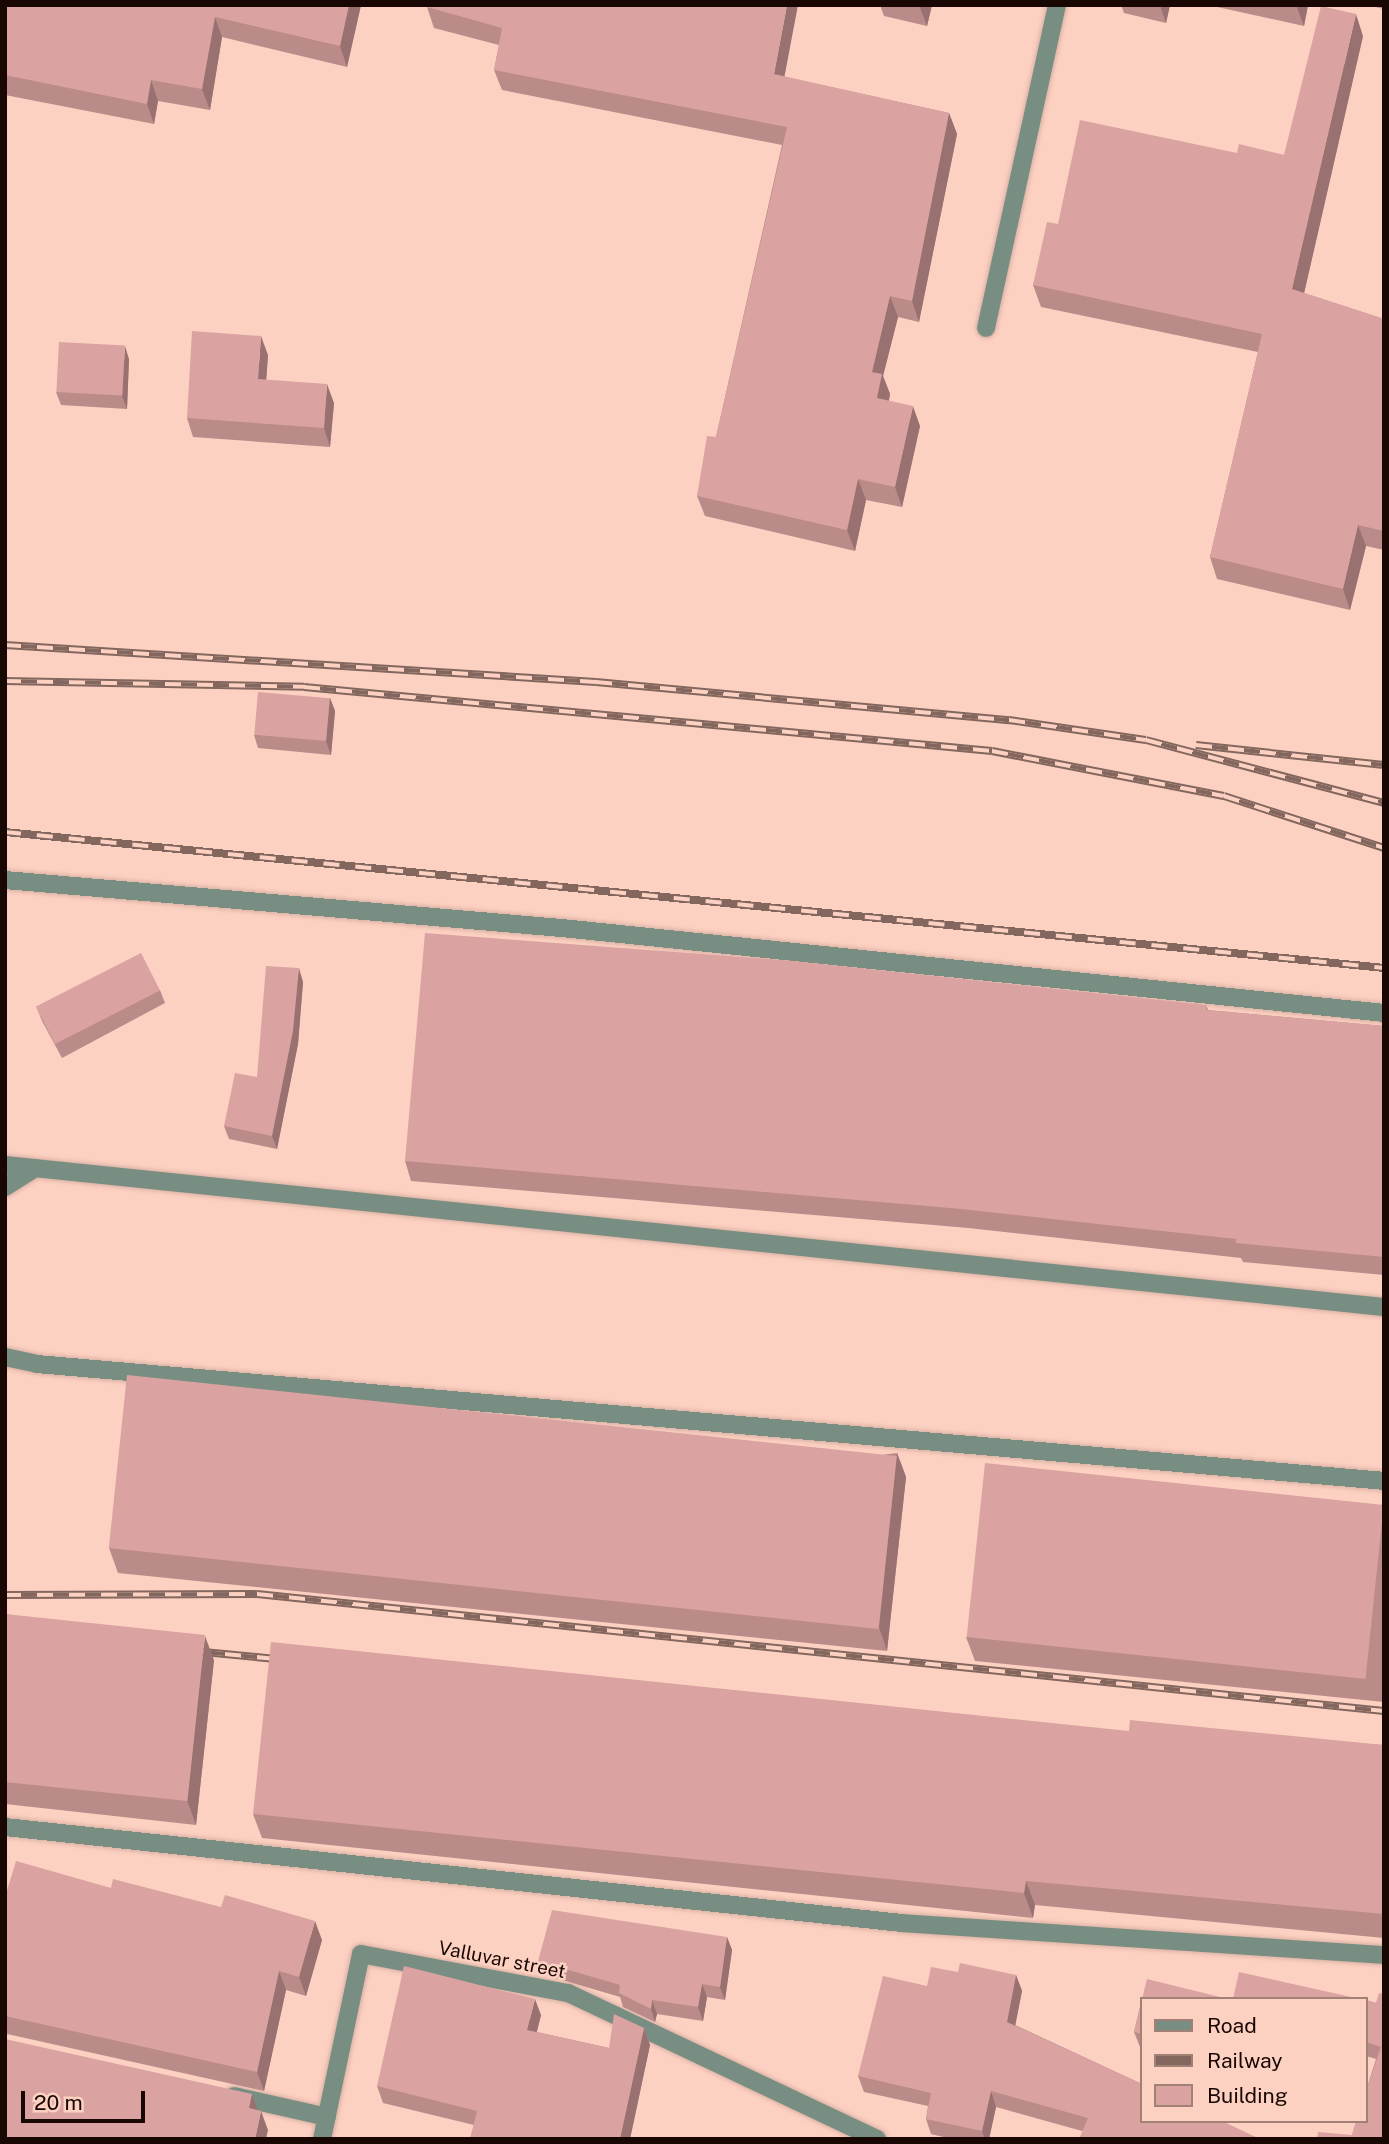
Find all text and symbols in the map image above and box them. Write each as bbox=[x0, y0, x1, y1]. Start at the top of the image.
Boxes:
street label: Valluvar street bbox=[437, 1937, 567, 1983]
legend bbox=[1140, 1997, 1368, 2123]
text: Road bbox=[1207, 2013, 1257, 2038]
text: Railway bbox=[1207, 2048, 1283, 2073]
scale bar bbox=[24, 2078, 149, 2122]
text: Building bbox=[1207, 2083, 1288, 2108]
text: 20 m bbox=[34, 2090, 83, 2115]

